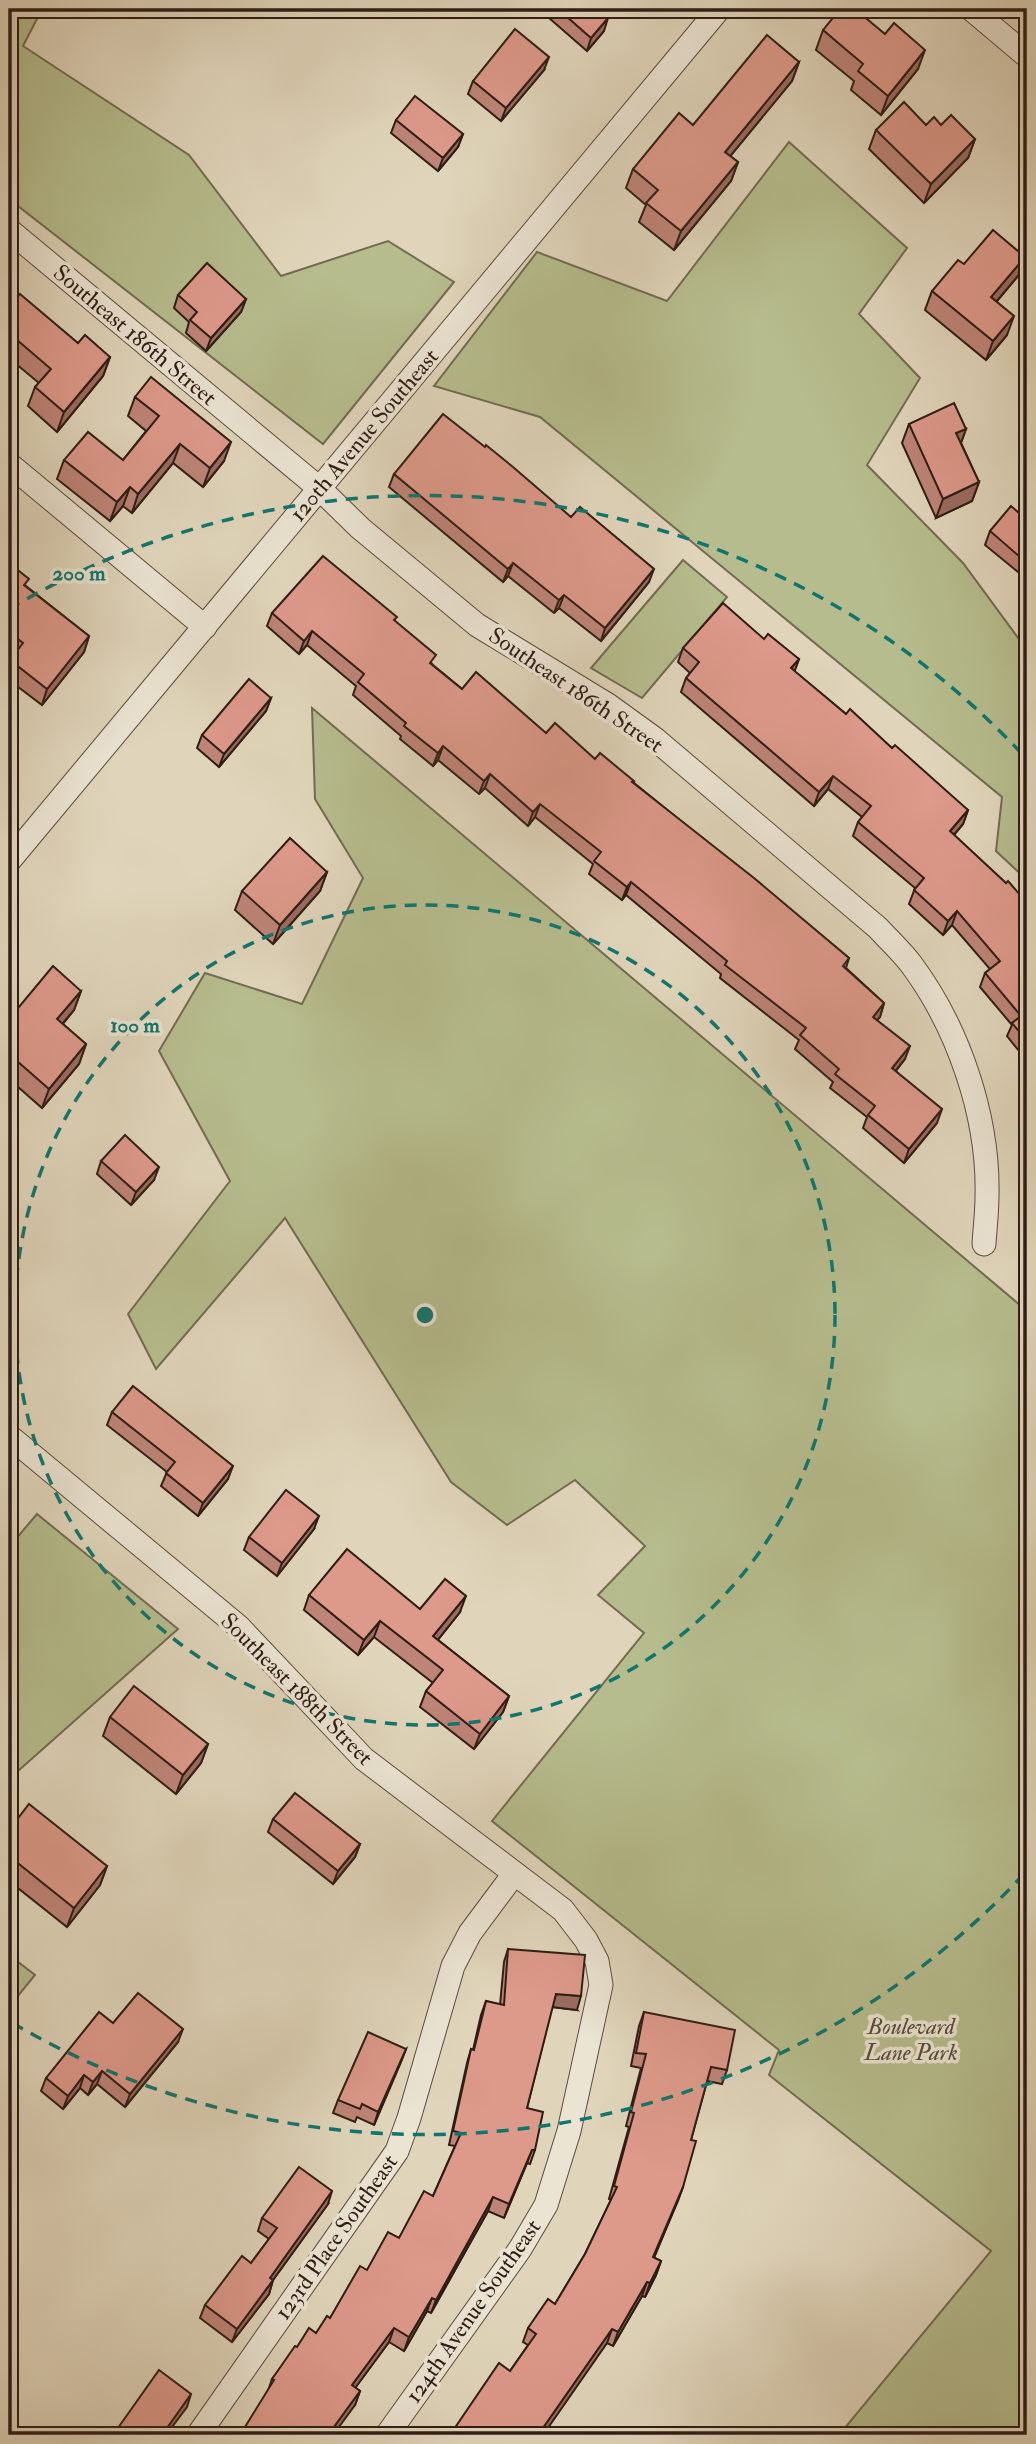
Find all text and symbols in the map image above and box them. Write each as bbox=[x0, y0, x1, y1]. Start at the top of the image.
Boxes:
street label: Southeast 186th Street bbox=[47, 258, 223, 412]
street label: 120th Avenue Southeast bbox=[283, 343, 445, 527]
text: 200 m bbox=[53, 560, 106, 587]
street label: Southeast 186th Street bbox=[483, 621, 669, 759]
text: 100 m bbox=[110, 1012, 161, 1039]
centre of rings bbox=[413, 1303, 437, 1327]
street label: Southeast 188th Street bbox=[215, 1607, 379, 1771]
park label: Boulevard Lane Park bbox=[863, 2012, 958, 2067]
street label: 123rd Place Southeast bbox=[268, 2149, 404, 2325]
street label: 124th Avenue Southeast bbox=[399, 2214, 547, 2408]

